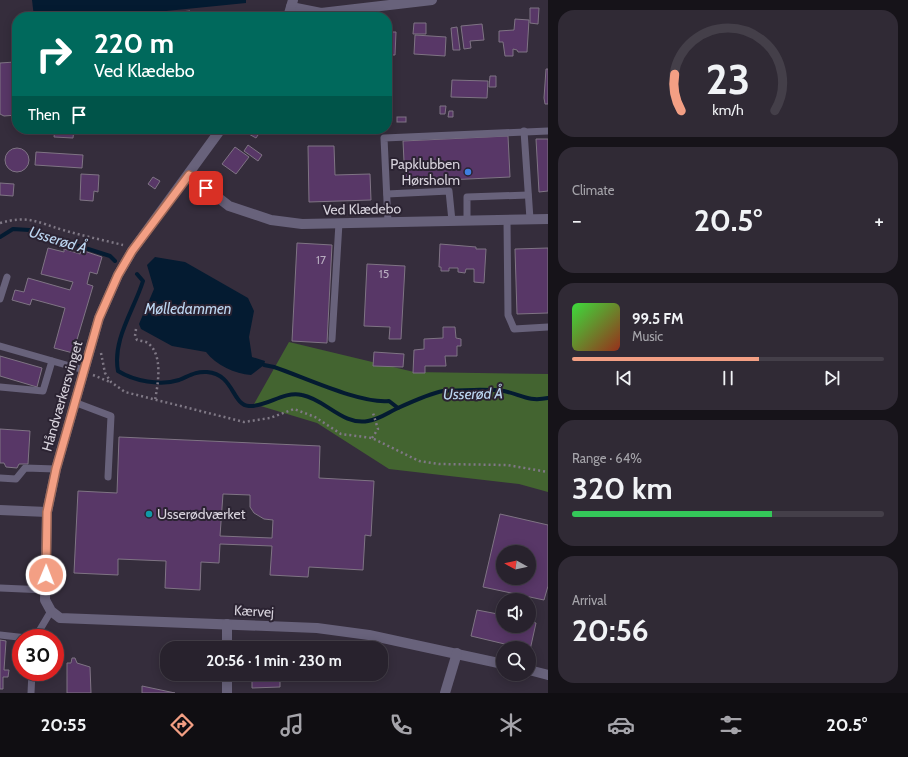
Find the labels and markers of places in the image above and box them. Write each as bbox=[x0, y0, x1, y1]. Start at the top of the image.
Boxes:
place label: Papklubben Hørsholm bbox=[390, 155, 460, 189]
marker: Papklubben Hørsholm bbox=[463, 167, 473, 177]
pin bbox=[189, 171, 223, 205]
place label: Usserødværket bbox=[157, 505, 246, 523]
marker: Usserødværket bbox=[144, 509, 154, 519]

